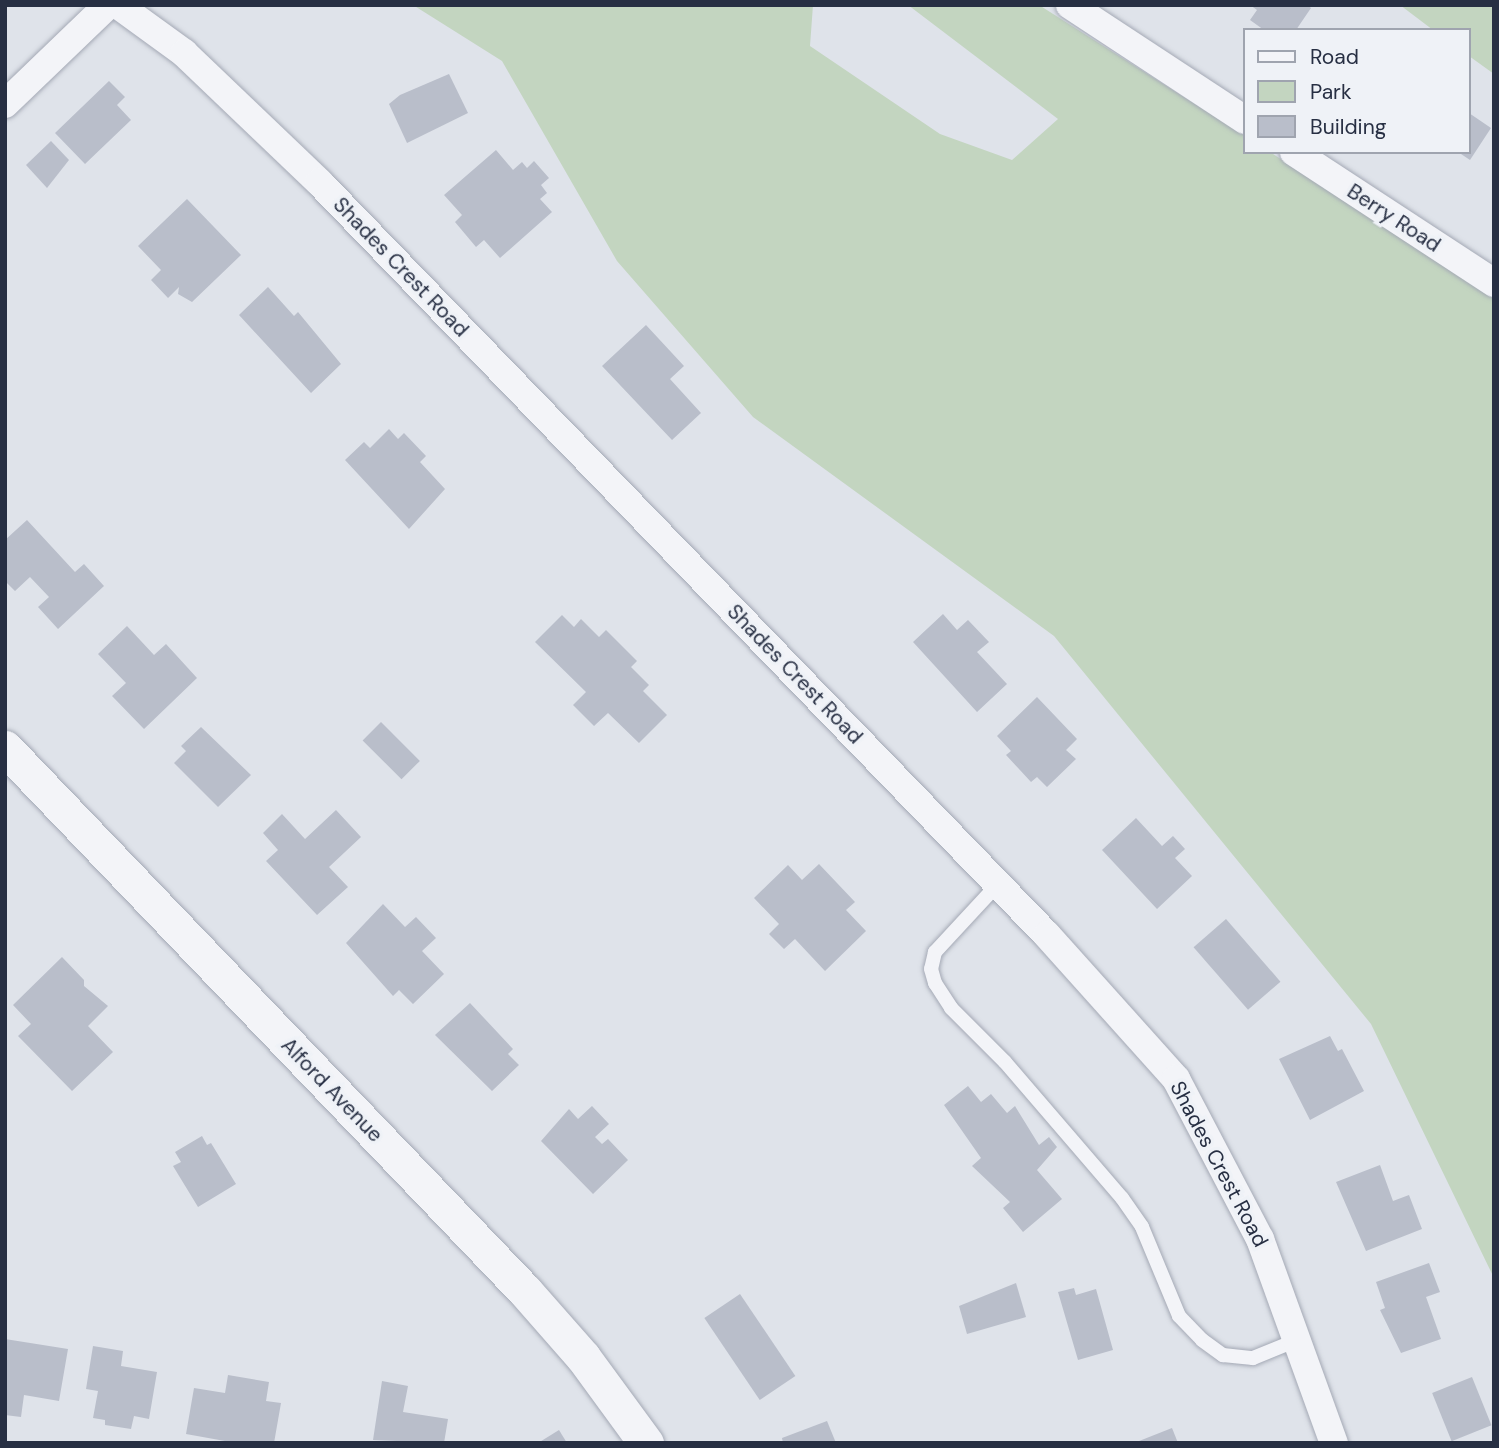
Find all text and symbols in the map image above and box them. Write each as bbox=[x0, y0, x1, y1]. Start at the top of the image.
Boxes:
legend bbox=[1244, 28, 1471, 154]
text: Road bbox=[1310, 43, 1359, 71]
text: Park bbox=[1310, 78, 1351, 106]
text: Building bbox=[1310, 113, 1386, 141]
street label: Berry Road bbox=[1343, 178, 1445, 258]
street label: Shades Crest Road bbox=[328, 192, 474, 342]
street label: Shades Crest Road bbox=[722, 599, 868, 749]
street label: Alford Avenue bbox=[276, 1033, 388, 1147]
street label: Shades Crest Road bbox=[1165, 1077, 1273, 1251]

